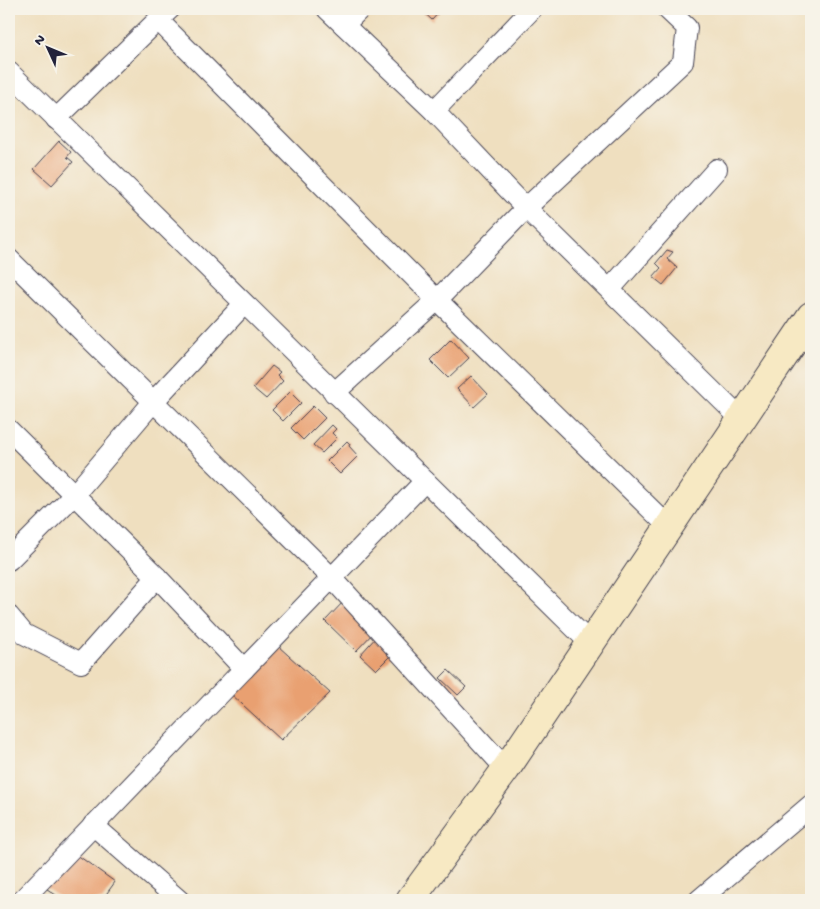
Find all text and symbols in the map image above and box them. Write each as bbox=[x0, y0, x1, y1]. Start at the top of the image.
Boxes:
north arrow bbox=[22, 22, 72, 72]
text: N bbox=[31, 32, 50, 50]

